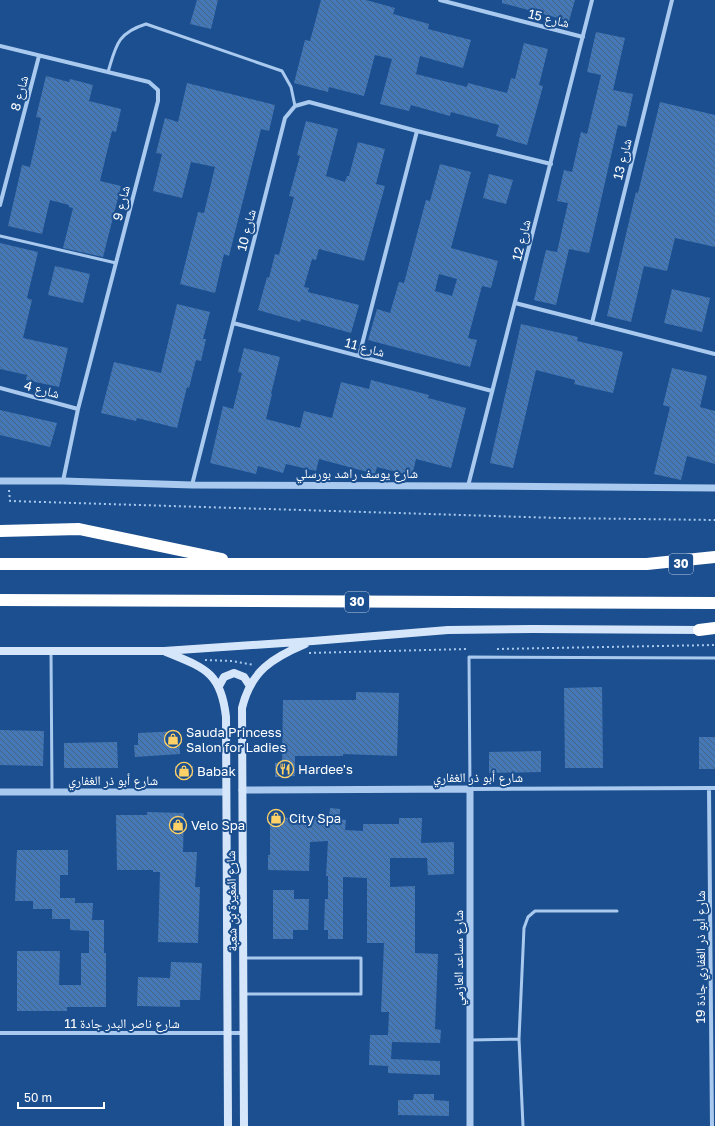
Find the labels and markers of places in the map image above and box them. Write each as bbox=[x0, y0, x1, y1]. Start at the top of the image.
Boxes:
place label: Sauda Princess Salon for Ladies bbox=[186, 724, 286, 755]
shop icon: Sauda Princess Salon for Ladies bbox=[163, 729, 183, 749]
restaurant icon: Hardee's bbox=[275, 759, 295, 779]
shop icon: Babak bbox=[174, 761, 194, 781]
place label: Hardee's bbox=[298, 761, 353, 777]
place label: Babak bbox=[197, 763, 236, 779]
shop icon: City Spa bbox=[266, 808, 286, 828]
place label: City Spa bbox=[289, 810, 341, 826]
shop icon: Velo Spa bbox=[168, 815, 188, 835]
place label: Velo Spa bbox=[191, 817, 245, 833]

